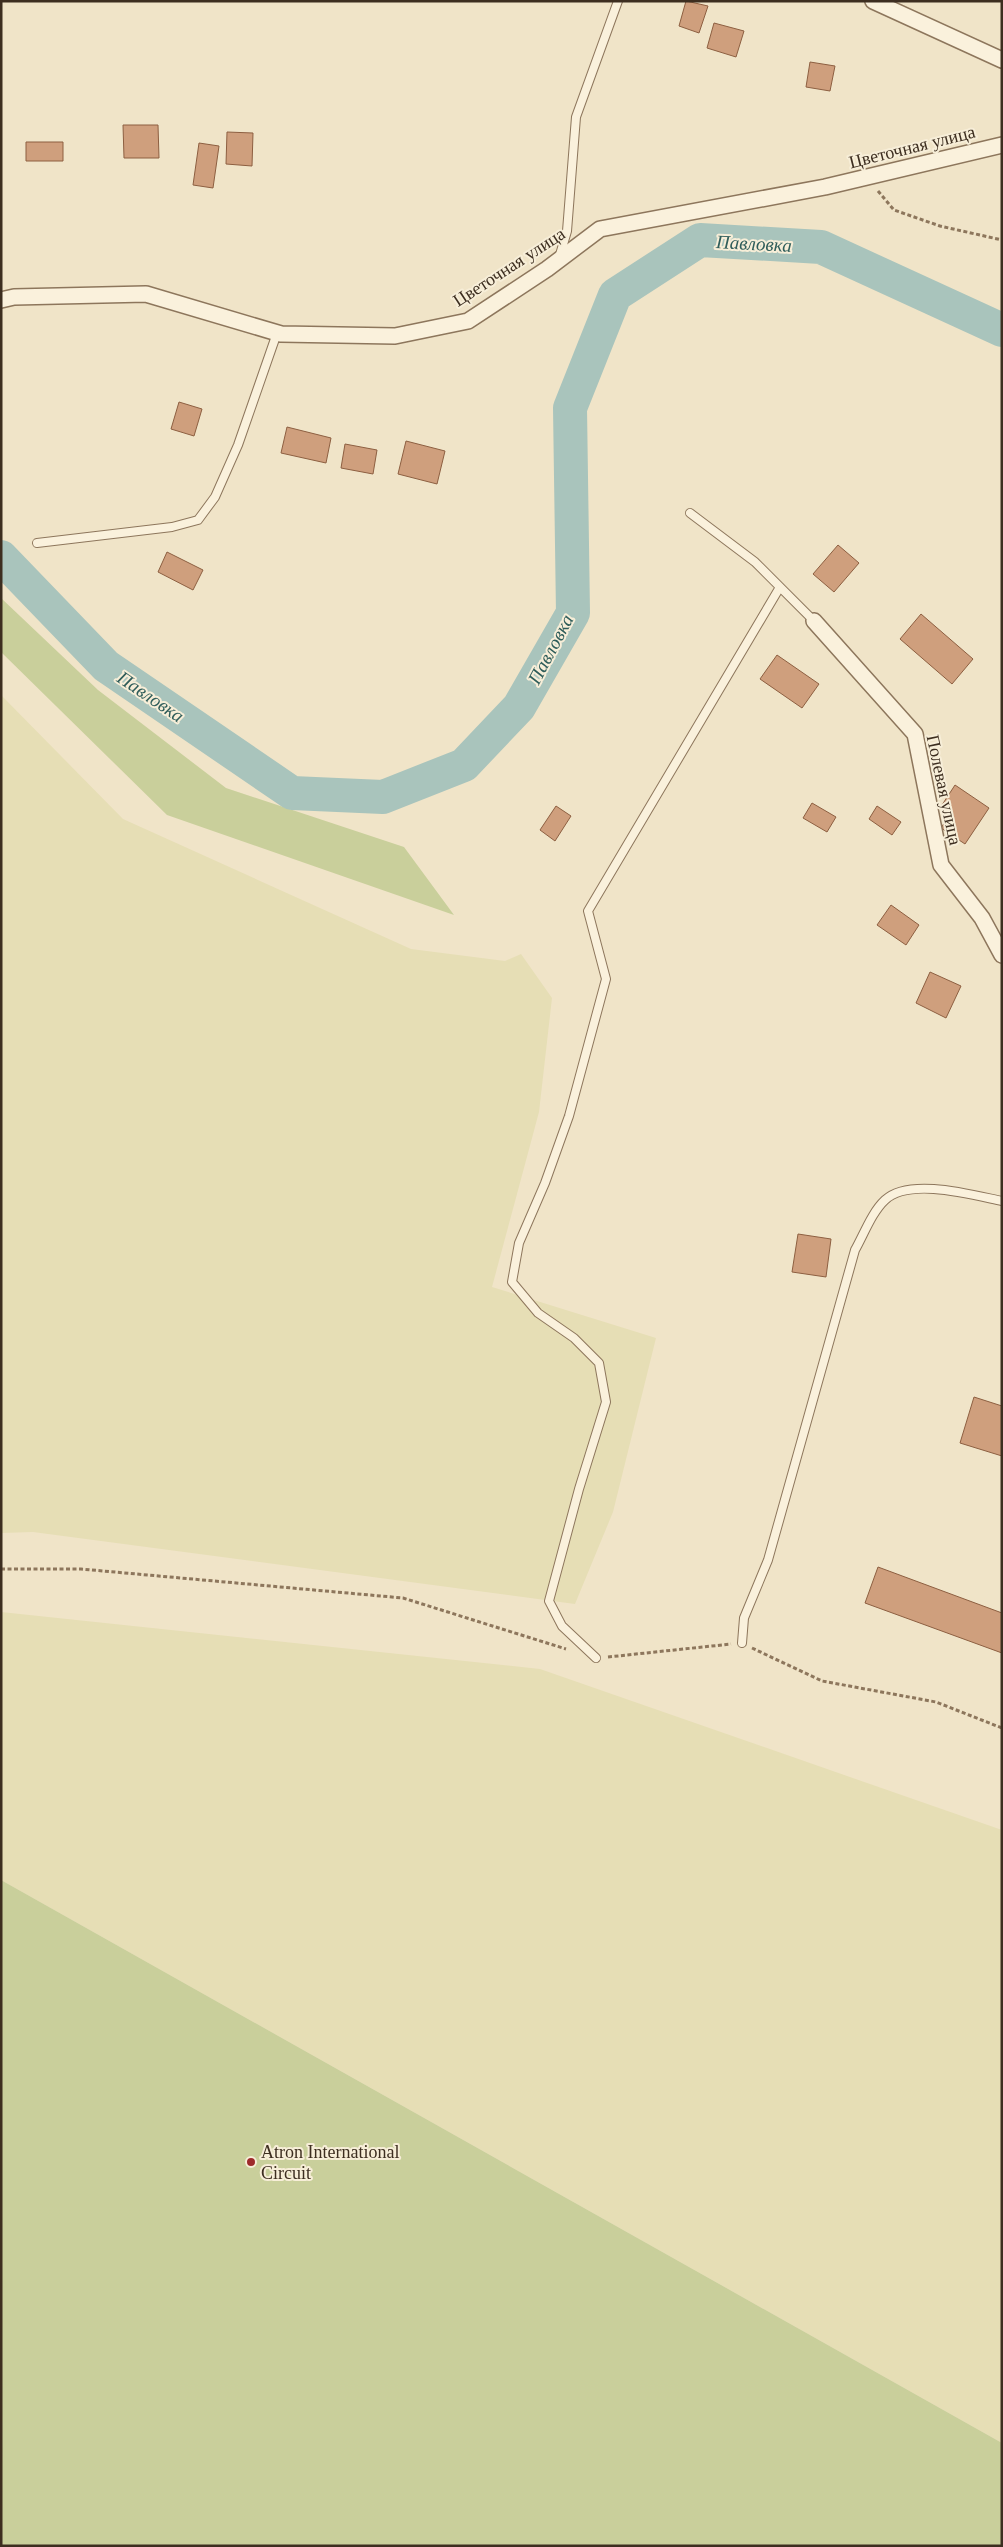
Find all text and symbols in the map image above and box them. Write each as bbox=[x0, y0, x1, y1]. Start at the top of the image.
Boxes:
street label: Цветочная улица bbox=[847, 122, 977, 172]
street label: Цветочная улица bbox=[449, 223, 569, 311]
water label: Павловка bbox=[715, 231, 792, 256]
water label: Павловка bbox=[523, 611, 577, 688]
water label: Павловка bbox=[113, 666, 188, 726]
street label: Полевая улица bbox=[923, 733, 965, 847]
place label: Atron International Circuit bbox=[261, 2142, 399, 2183]
marker: Atron International Circuit bbox=[245, 2156, 257, 2168]

